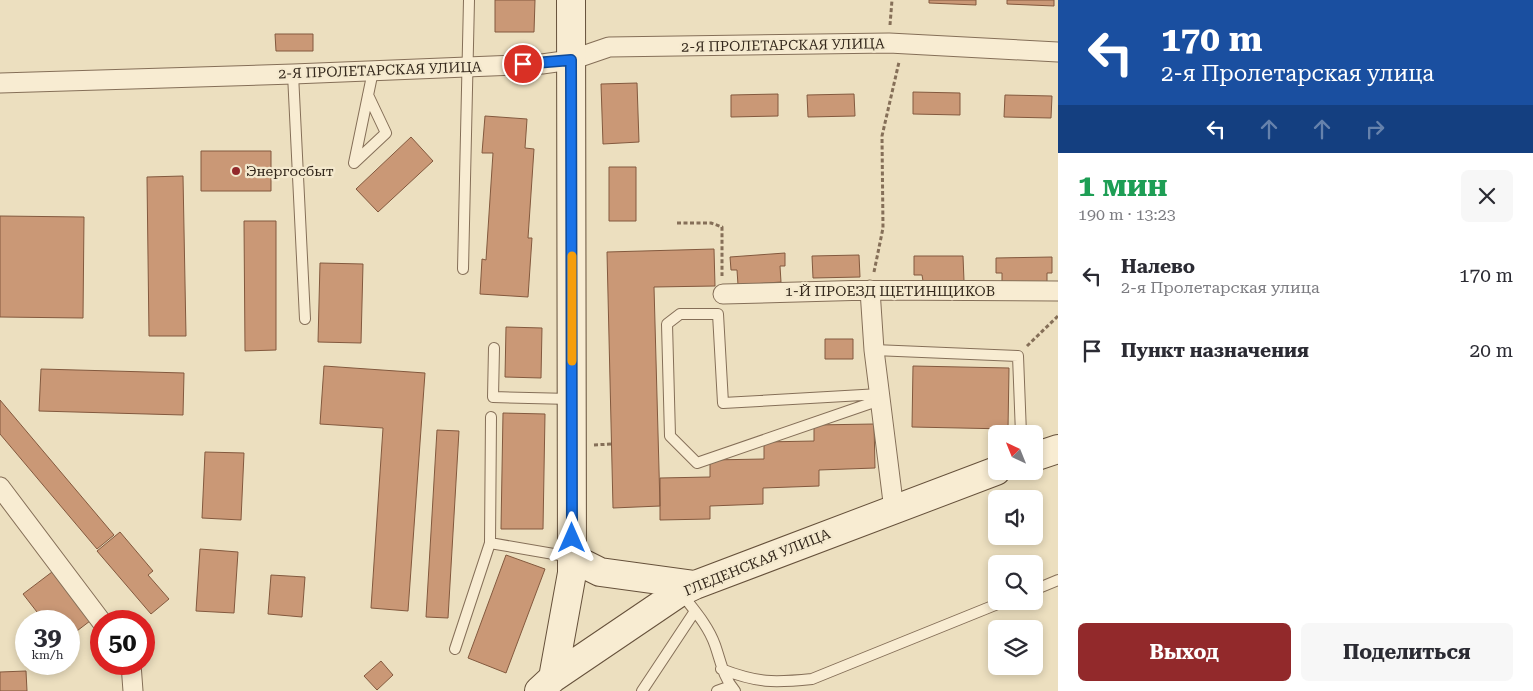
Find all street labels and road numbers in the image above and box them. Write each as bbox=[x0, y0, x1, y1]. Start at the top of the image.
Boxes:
street label: 2-Я ПРОЛЕТАРСКАЯ УЛИЦА bbox=[681, 35, 885, 55]
street label: 2-Я ПРОЛЕТАРСКАЯ УЛИЦА bbox=[278, 58, 482, 82]
street label: 1-Й ПРОЕЗД ЩЕТИНЩИКОВ bbox=[785, 283, 995, 299]
street label: ГЛЕДЕНСКАЯ УЛИЦА bbox=[682, 525, 833, 599]

